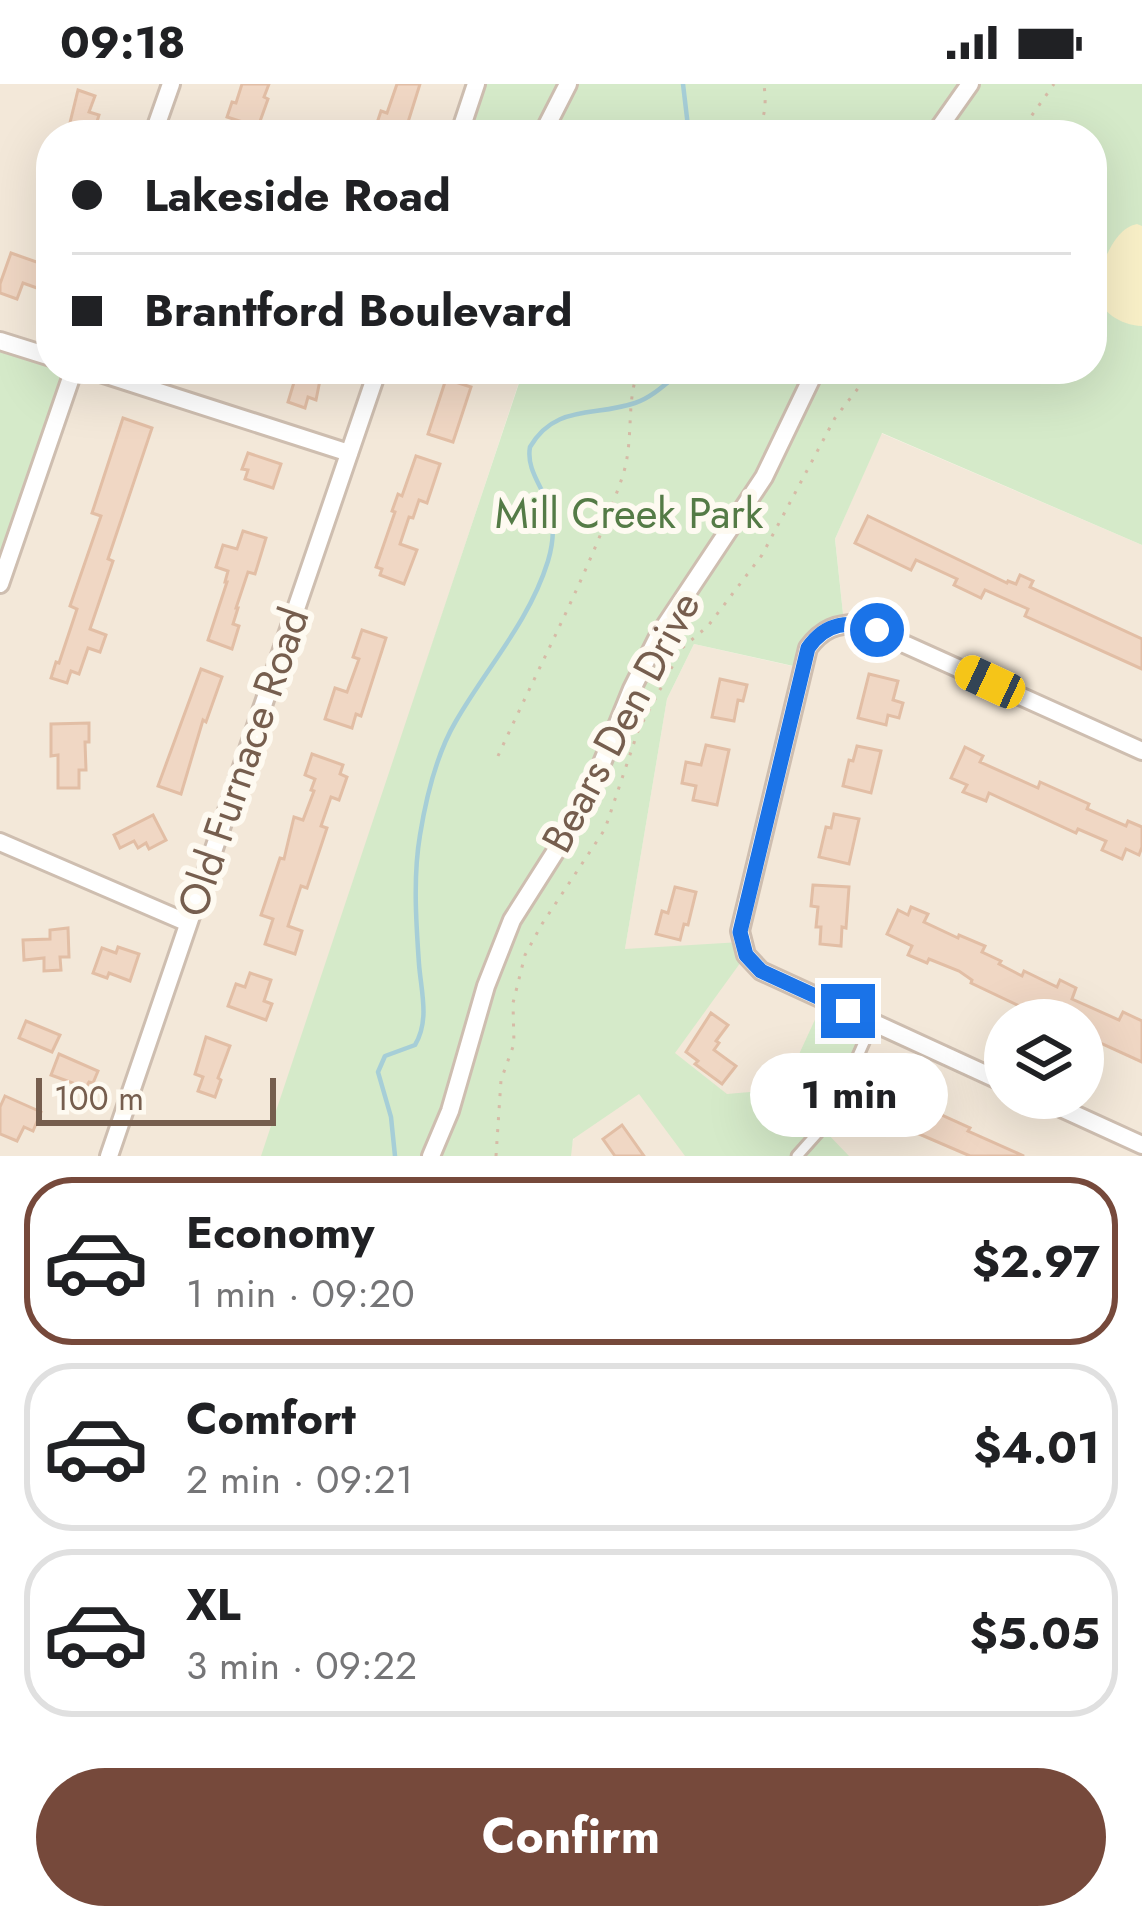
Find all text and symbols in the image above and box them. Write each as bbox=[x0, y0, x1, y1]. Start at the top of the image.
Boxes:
text: 09:18 bbox=[60, 10, 186, 75]
text: Lakeside Road bbox=[144, 163, 451, 228]
text: Brantford Boulevard bbox=[144, 278, 572, 343]
park label: Mill Creek Park bbox=[495, 483, 764, 544]
street label: Bears Den Drive bbox=[527, 581, 715, 863]
street label: Old Furnace Road bbox=[162, 599, 324, 925]
route start bbox=[850, 603, 904, 657]
car bbox=[950, 650, 1030, 714]
route end bbox=[821, 984, 875, 1038]
map controls bbox=[984, 999, 1104, 1119]
button: layers bbox=[984, 999, 1104, 1119]
callout: 1 min bbox=[749, 1053, 947, 1137]
text: 1 min bbox=[801, 1066, 897, 1123]
scale bar bbox=[36, 1072, 276, 1125]
text: 100 m bbox=[54, 1075, 144, 1122]
text: Economy bbox=[186, 1200, 374, 1265]
icon: car bbox=[42, 1207, 150, 1315]
text: $2.97 bbox=[972, 1229, 1100, 1294]
text: 1 min · 09:20 bbox=[186, 1265, 415, 1322]
text: Comfort bbox=[186, 1386, 356, 1451]
icon: car bbox=[42, 1393, 150, 1501]
text: $4.01 bbox=[973, 1415, 1100, 1480]
text: 2 min · 09:21 bbox=[186, 1451, 413, 1508]
text: XL bbox=[186, 1572, 241, 1637]
icon: car bbox=[42, 1579, 150, 1687]
text: $5.05 bbox=[970, 1601, 1100, 1666]
text: 3 min · 09:22 bbox=[186, 1637, 417, 1694]
button: Confirm bbox=[36, 1768, 1106, 1906]

